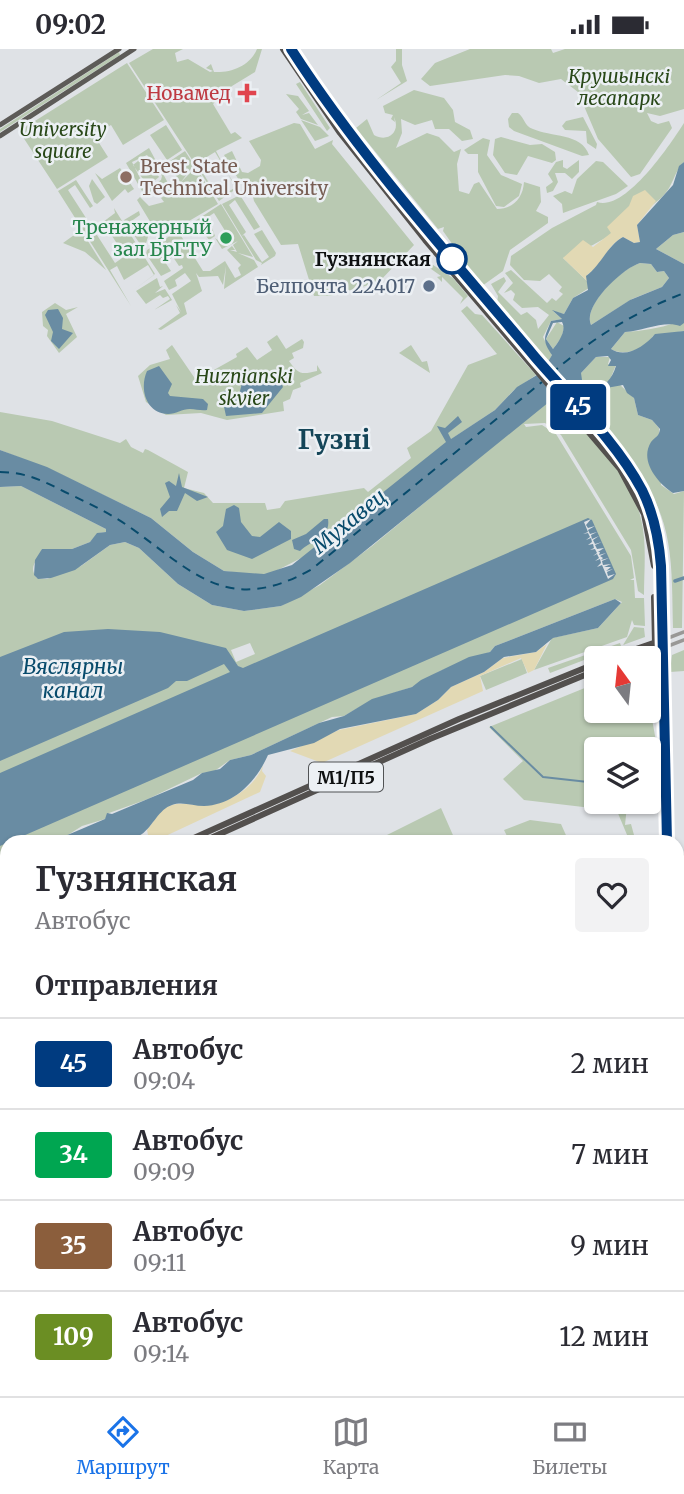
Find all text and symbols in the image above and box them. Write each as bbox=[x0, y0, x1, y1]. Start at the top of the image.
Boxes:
text: 09:02 bbox=[35, 8, 106, 41]
park label: Крушынскі лесапарк bbox=[568, 64, 670, 110]
place label: Новамед bbox=[146, 81, 231, 105]
marker: Новамед bbox=[237, 83, 257, 103]
park label: University square bbox=[19, 117, 107, 163]
place label: Brest State Technical University bbox=[140, 154, 328, 200]
marker: Brest State Technical University bbox=[118, 169, 134, 185]
place label: Тренажерный зал БрГТУ bbox=[73, 215, 213, 261]
marker: Тренажерный зал БрГТУ bbox=[218, 230, 234, 246]
marker: Гузнянская bbox=[437, 244, 467, 274]
place label: Гузнянская bbox=[315, 247, 431, 271]
place label: Белпочта 224017 bbox=[256, 274, 415, 298]
marker: Белпочта 224017 bbox=[421, 278, 437, 294]
park label: Huznianski skvier bbox=[194, 364, 293, 410]
line badge: 45 bbox=[546, 384, 610, 430]
text: 45 bbox=[564, 391, 592, 422]
district label: Гузні bbox=[298, 423, 371, 456]
water label: Мухавец bbox=[306, 483, 392, 560]
north arrow bbox=[584, 646, 662, 723]
map controls bbox=[584, 646, 661, 814]
water label: Вяслярны канал bbox=[23, 653, 123, 704]
button: layers bbox=[584, 737, 661, 814]
road number: М1/П5 bbox=[309, 763, 383, 791]
button: heart bbox=[575, 858, 649, 932]
text: Гузнянская bbox=[35, 859, 237, 900]
text: Автобус bbox=[35, 906, 131, 935]
text: Отправления bbox=[35, 969, 218, 1002]
text: Автобус bbox=[133, 1033, 243, 1066]
text: 2 мин bbox=[571, 1047, 649, 1080]
text: 45 bbox=[60, 1048, 87, 1079]
text: 09:04 bbox=[133, 1066, 195, 1095]
text: Автобус bbox=[133, 1124, 243, 1157]
text: 7 мин bbox=[571, 1138, 649, 1171]
text: 34 bbox=[59, 1139, 88, 1170]
text: 09:09 bbox=[133, 1157, 195, 1186]
text: Автобус bbox=[133, 1215, 243, 1248]
text: 9 мин bbox=[570, 1229, 649, 1262]
text: 35 bbox=[60, 1230, 87, 1261]
text: 09:11 bbox=[133, 1248, 186, 1277]
text: Автобус bbox=[133, 1306, 243, 1339]
text: 12 мин bbox=[559, 1320, 649, 1353]
text: 109 bbox=[53, 1321, 94, 1352]
text: 09:14 bbox=[133, 1339, 189, 1368]
tab: Маршрут bbox=[77, 1413, 170, 1479]
tab: Карта bbox=[323, 1413, 379, 1479]
tab: Билеты bbox=[532, 1413, 607, 1479]

